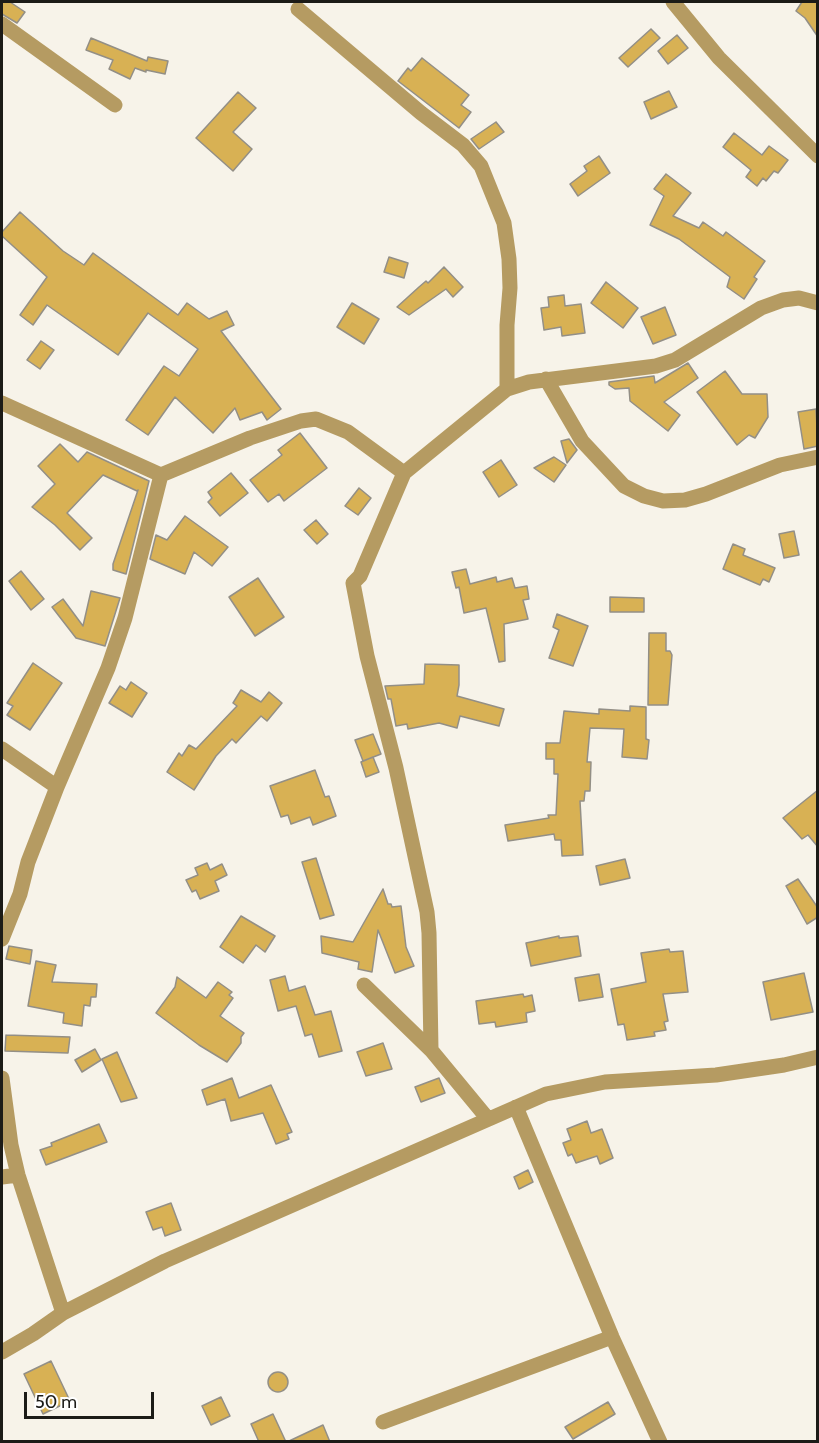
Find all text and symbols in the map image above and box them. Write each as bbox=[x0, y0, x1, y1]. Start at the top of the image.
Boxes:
scale bar bbox=[27, 1380, 158, 1418]
text: 50 m bbox=[35, 1391, 77, 1413]

